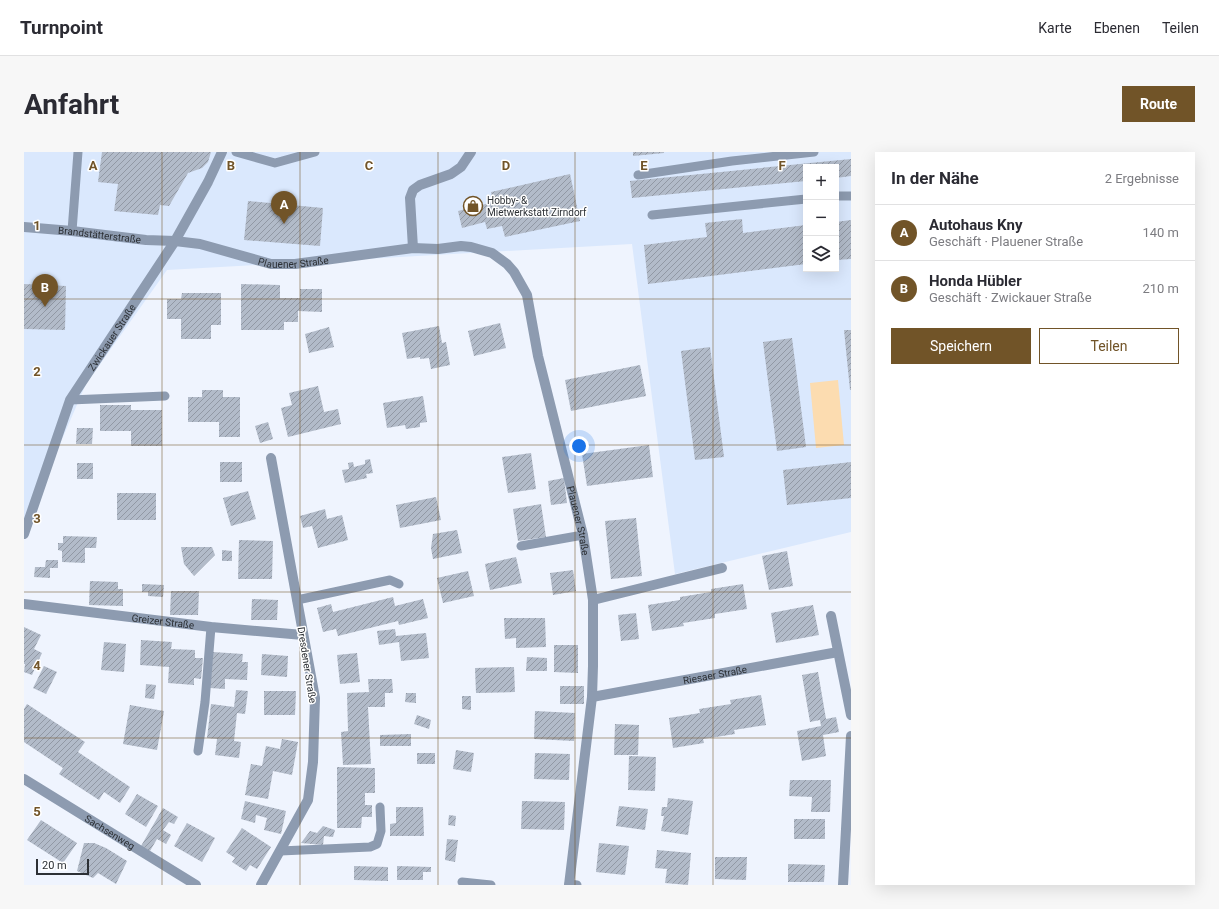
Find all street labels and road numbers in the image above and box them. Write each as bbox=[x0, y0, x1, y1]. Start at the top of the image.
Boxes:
street label: Brandstätterstraße bbox=[58, 224, 142, 245]
street label: Plauener Straße bbox=[257, 254, 329, 270]
street label: Zwickauer Straße bbox=[86, 302, 137, 372]
street label: Plauener Straße bbox=[565, 485, 592, 556]
street label: Greizer Straße bbox=[131, 612, 195, 630]
street label: Dresdener Straße bbox=[296, 626, 318, 704]
street label: Riesaer Straße bbox=[682, 663, 748, 686]
street label: Sachsenweg bbox=[83, 812, 137, 852]

